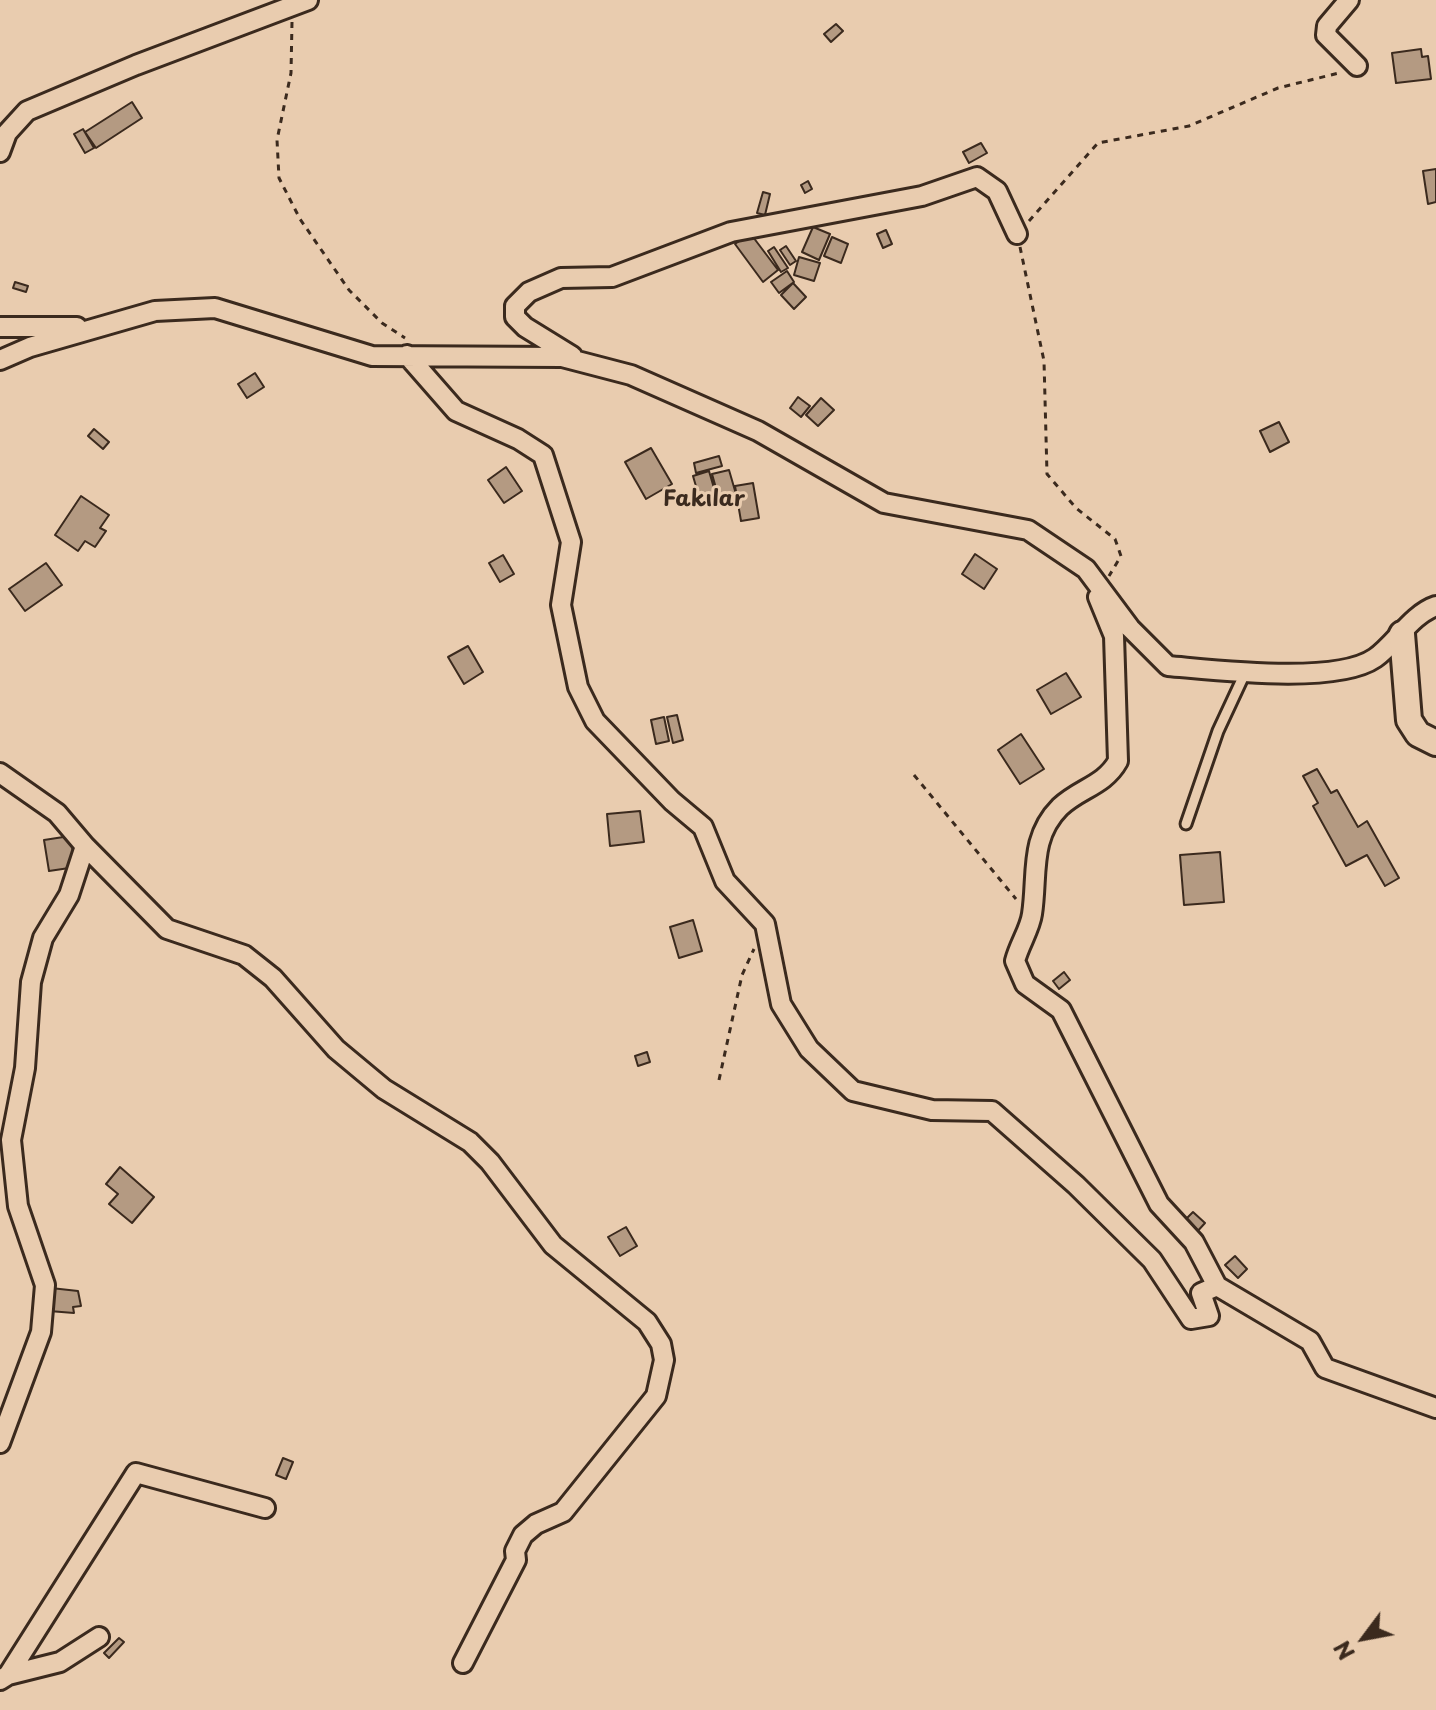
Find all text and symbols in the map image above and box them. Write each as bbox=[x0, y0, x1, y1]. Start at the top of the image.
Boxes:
district label: Fakılar bbox=[663, 487, 745, 513]
north arrow bbox=[1324, 1598, 1404, 1678]
text: N bbox=[1325, 1635, 1362, 1667]

